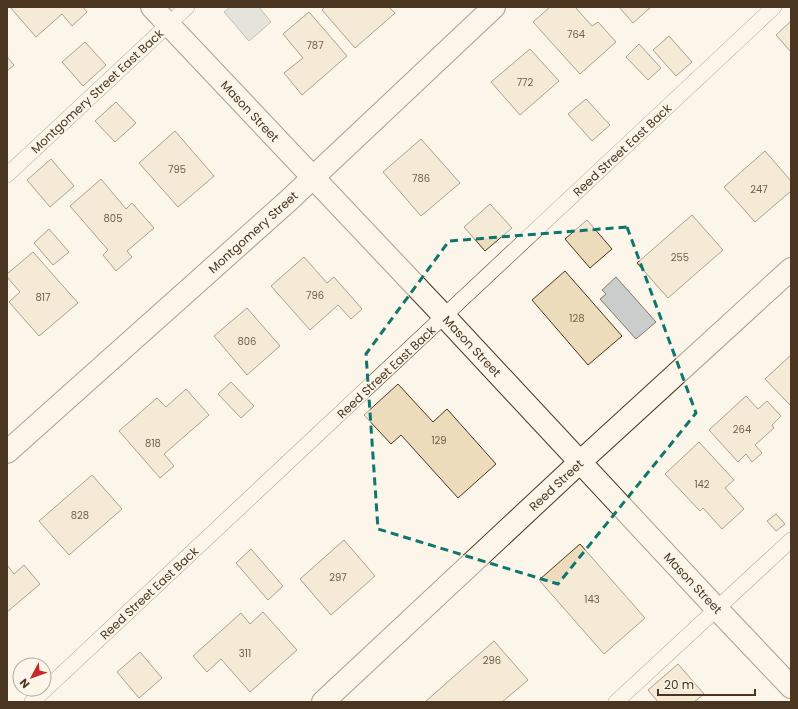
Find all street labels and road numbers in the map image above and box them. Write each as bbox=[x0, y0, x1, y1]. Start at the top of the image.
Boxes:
street label: Montgomery Street East Back bbox=[27, 24, 168, 157]
street label: Mason Street bbox=[217, 77, 283, 145]
street label: Reed Street East Back bbox=[569, 99, 676, 200]
street label: Montgomery Street bbox=[204, 187, 302, 277]
street label: Mason Street bbox=[439, 312, 505, 380]
street label: Reed Street East Back bbox=[333, 321, 440, 422]
street label: Reed Street bbox=[525, 455, 587, 515]
street label: Reed Street East Back bbox=[96, 542, 203, 643]
street label: Mason Street bbox=[660, 549, 726, 617]

